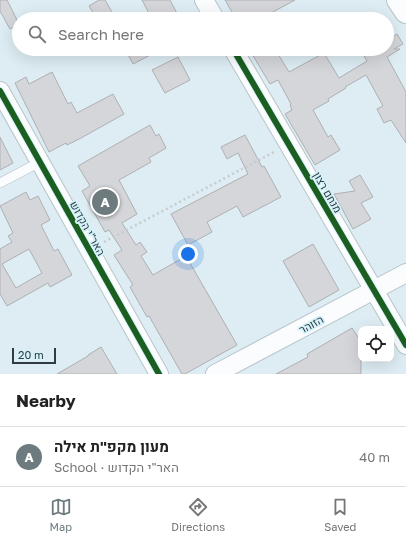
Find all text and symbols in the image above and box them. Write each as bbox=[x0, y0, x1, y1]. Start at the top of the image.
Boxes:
search box bbox=[12, 12, 394, 56]
icon: search bbox=[26, 23, 48, 45]
text: Search here bbox=[58, 25, 144, 43]
street label: מנחם רצון bbox=[311, 169, 345, 215]
pin: A bbox=[92, 187, 118, 217]
street label: האר"י הקדוש bbox=[68, 198, 108, 258]
your location bbox=[178, 244, 198, 264]
street label: הזוהר bbox=[297, 312, 325, 336]
map controls bbox=[358, 326, 394, 362]
button: locate bbox=[358, 326, 394, 362]
scale bar bbox=[12, 346, 56, 365]
text: 20 m bbox=[18, 348, 44, 361]
text: Nearby bbox=[16, 390, 76, 411]
text: מעון מקפ"ת אילה bbox=[54, 437, 169, 455]
text: A bbox=[24, 449, 34, 465]
text: 40 m bbox=[359, 449, 390, 465]
text: School · האר"י הקדוש bbox=[54, 459, 179, 475]
tab: Map bbox=[50, 496, 72, 533]
tab: Directions bbox=[171, 496, 225, 533]
tab: Saved bbox=[324, 496, 356, 533]

